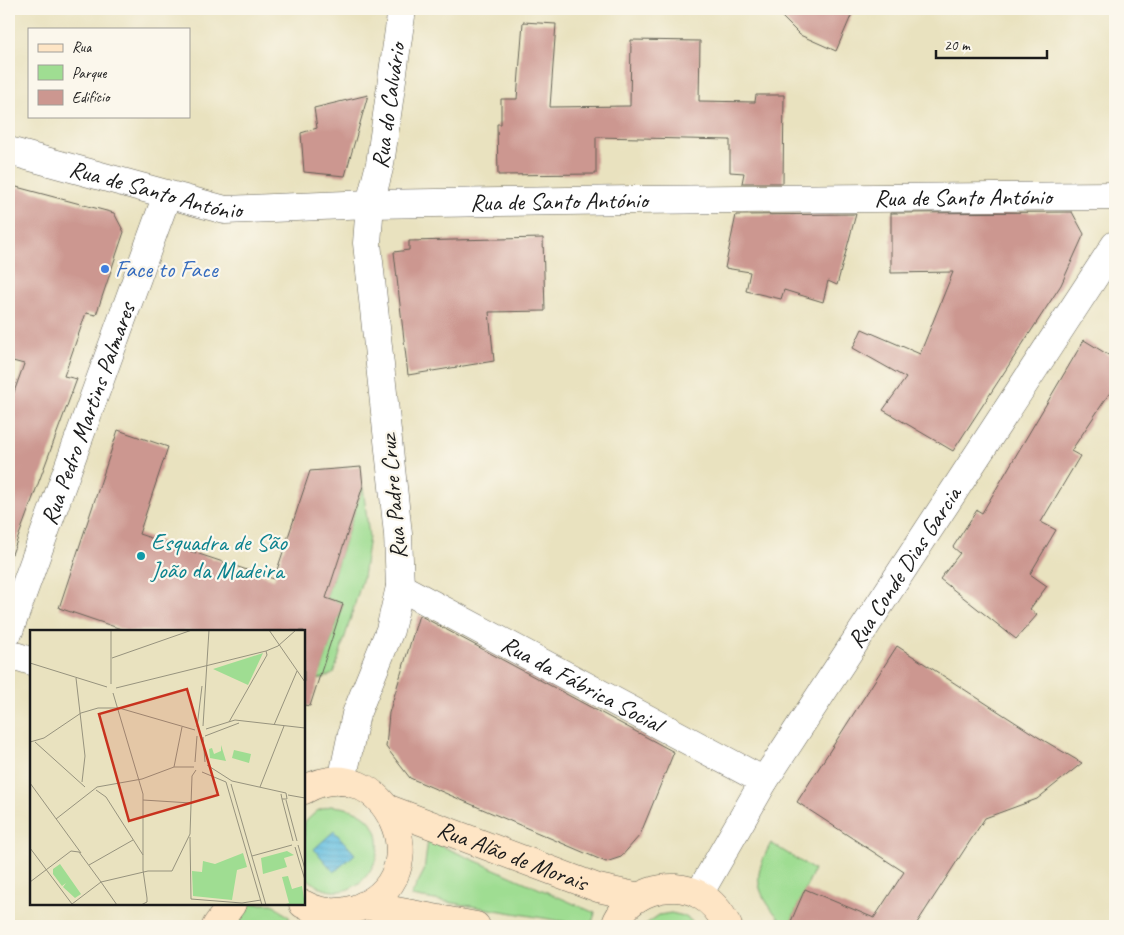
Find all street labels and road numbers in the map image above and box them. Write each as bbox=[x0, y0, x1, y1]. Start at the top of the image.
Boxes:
street label: Rua do Calvário bbox=[365, 39, 412, 170]
street label: Rua de Santo António bbox=[66, 153, 245, 226]
street label: Rua de Santo António bbox=[874, 182, 1054, 213]
street label: Rua de Santo António bbox=[470, 185, 650, 217]
street label: Rua Pedro Martins Palmares bbox=[34, 296, 143, 529]
street label: Rua Padre Cruz bbox=[372, 431, 413, 560]
street label: Rua Conde Dias Garcia bbox=[840, 479, 969, 653]
street label: Rua da Fábrica Social bbox=[496, 629, 671, 741]
street label: Rua Alão de Morais bbox=[433, 814, 593, 898]

